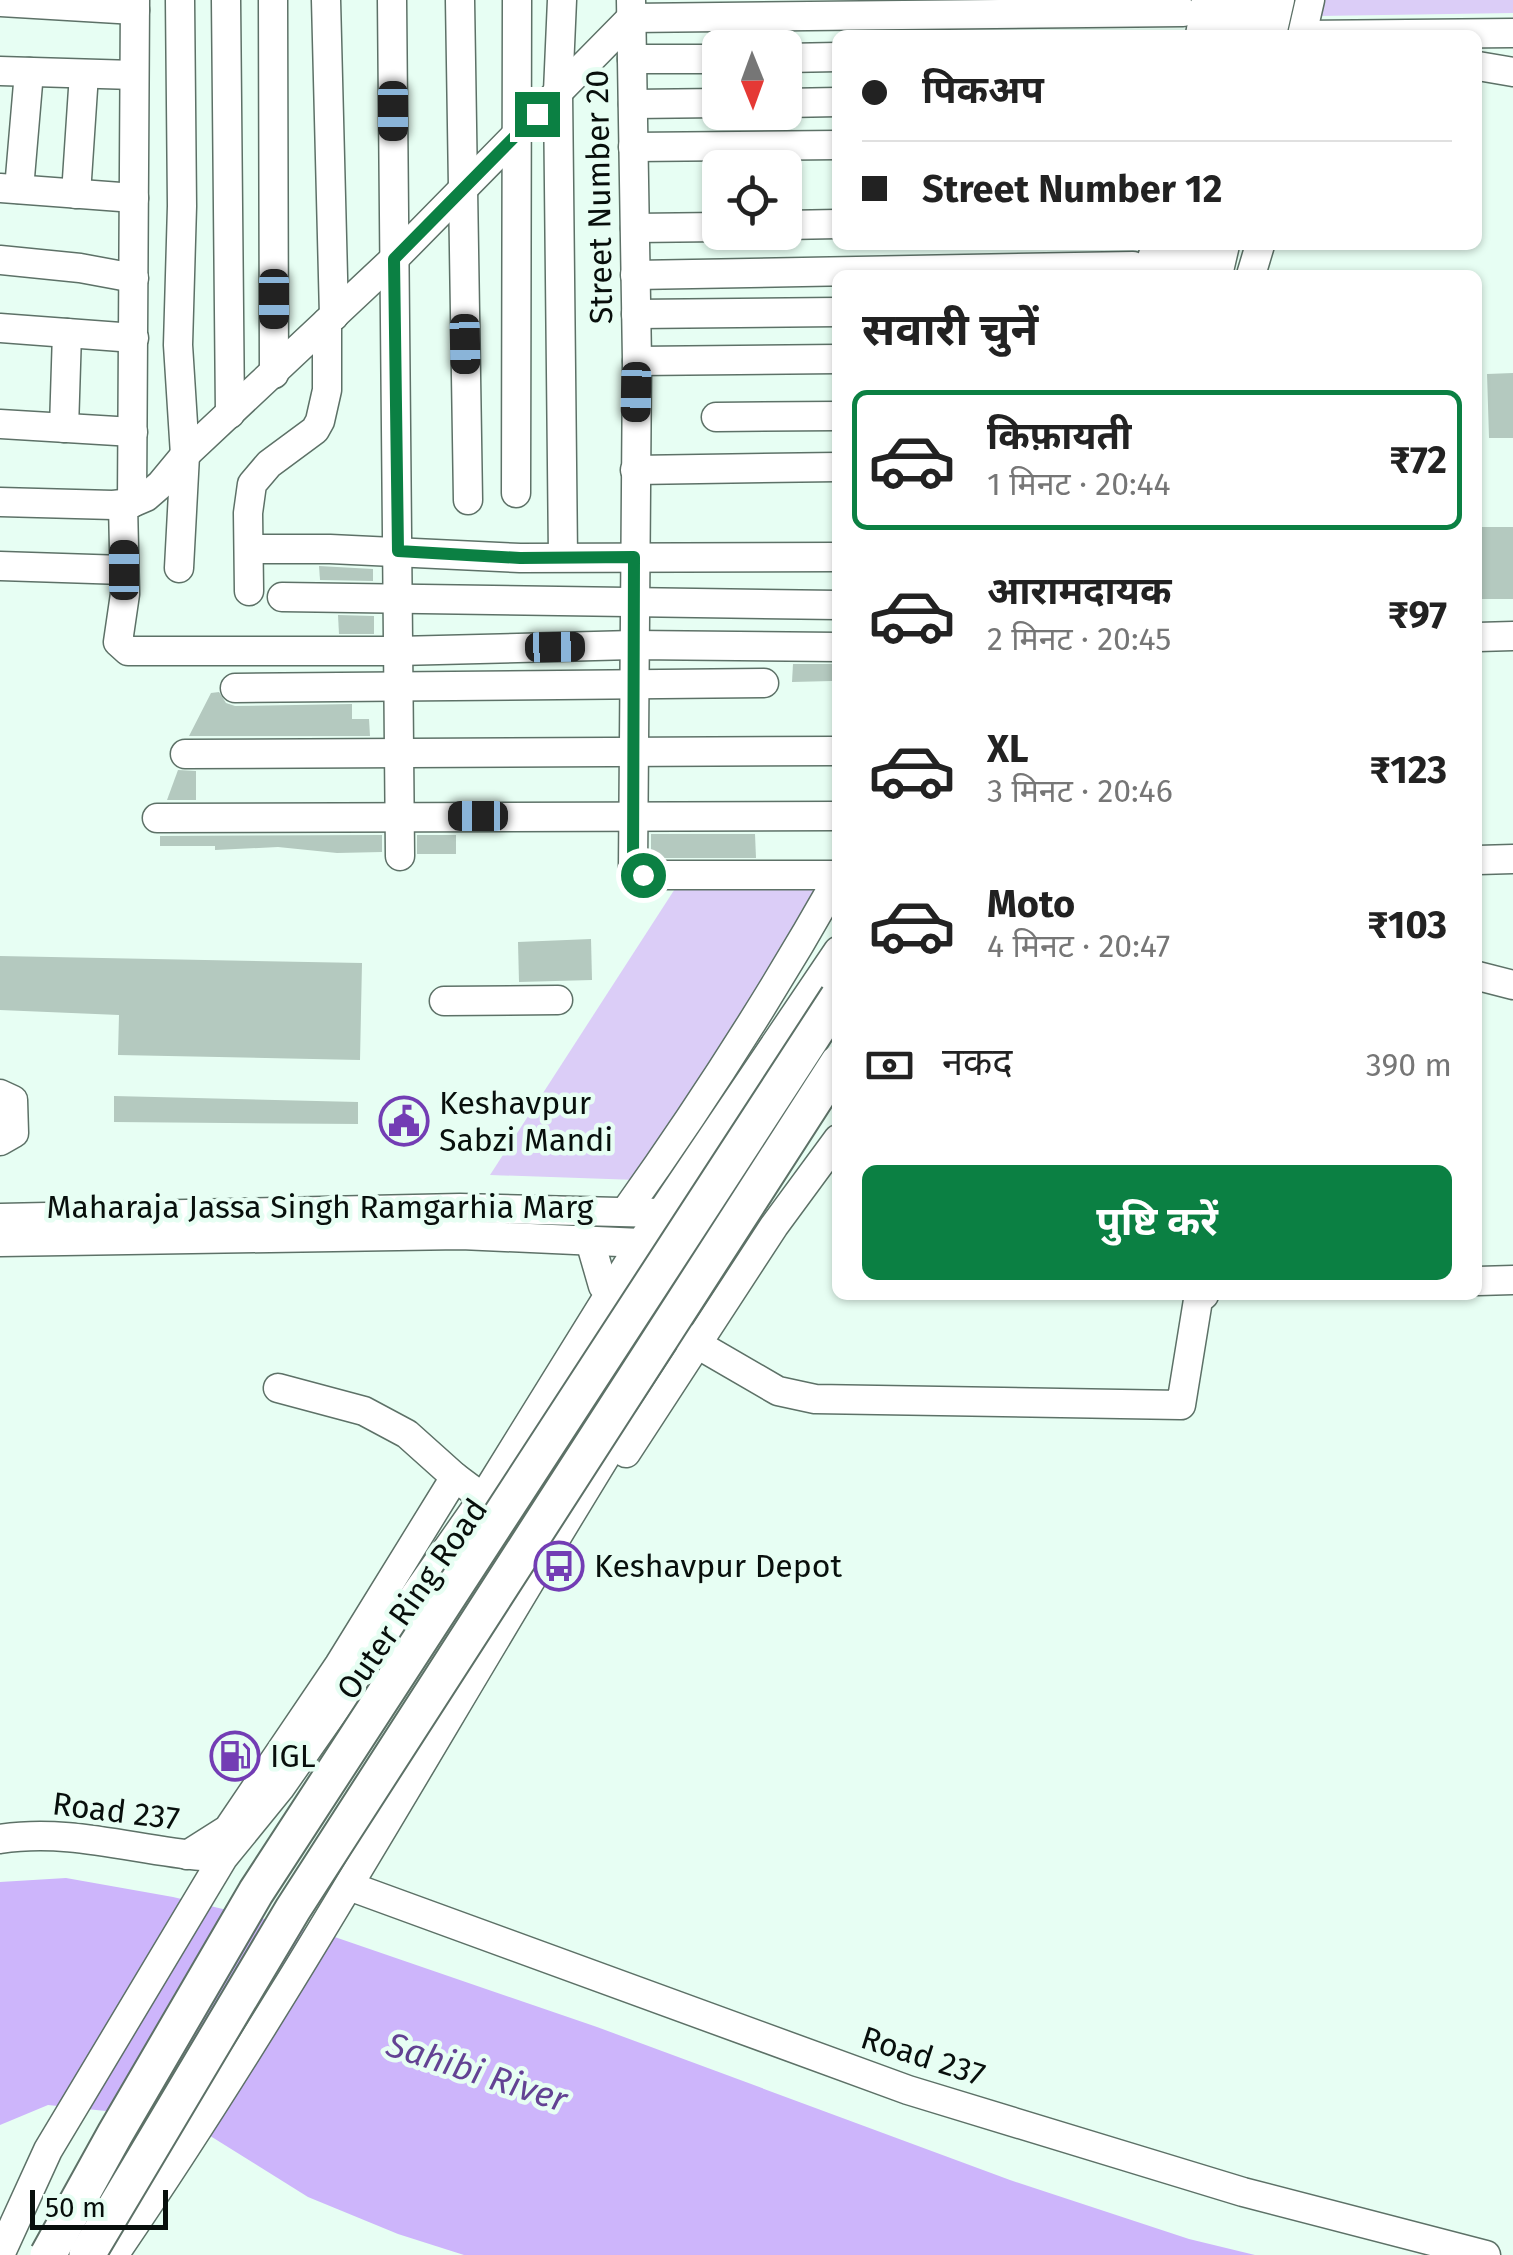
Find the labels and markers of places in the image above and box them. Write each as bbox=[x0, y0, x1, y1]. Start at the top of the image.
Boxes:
place label: Keshavpur Sabzi Mandi bbox=[439, 1084, 613, 1159]
public building icon: Keshavpur Sabzi Mandi bbox=[378, 1095, 430, 1147]
bus stop icon: Keshavpur Depot bbox=[533, 1540, 585, 1592]
place label: Keshavpur Depot bbox=[594, 1547, 842, 1585]
fuel station icon: IGL bbox=[209, 1730, 261, 1782]
place label: IGL bbox=[270, 1737, 316, 1775]

